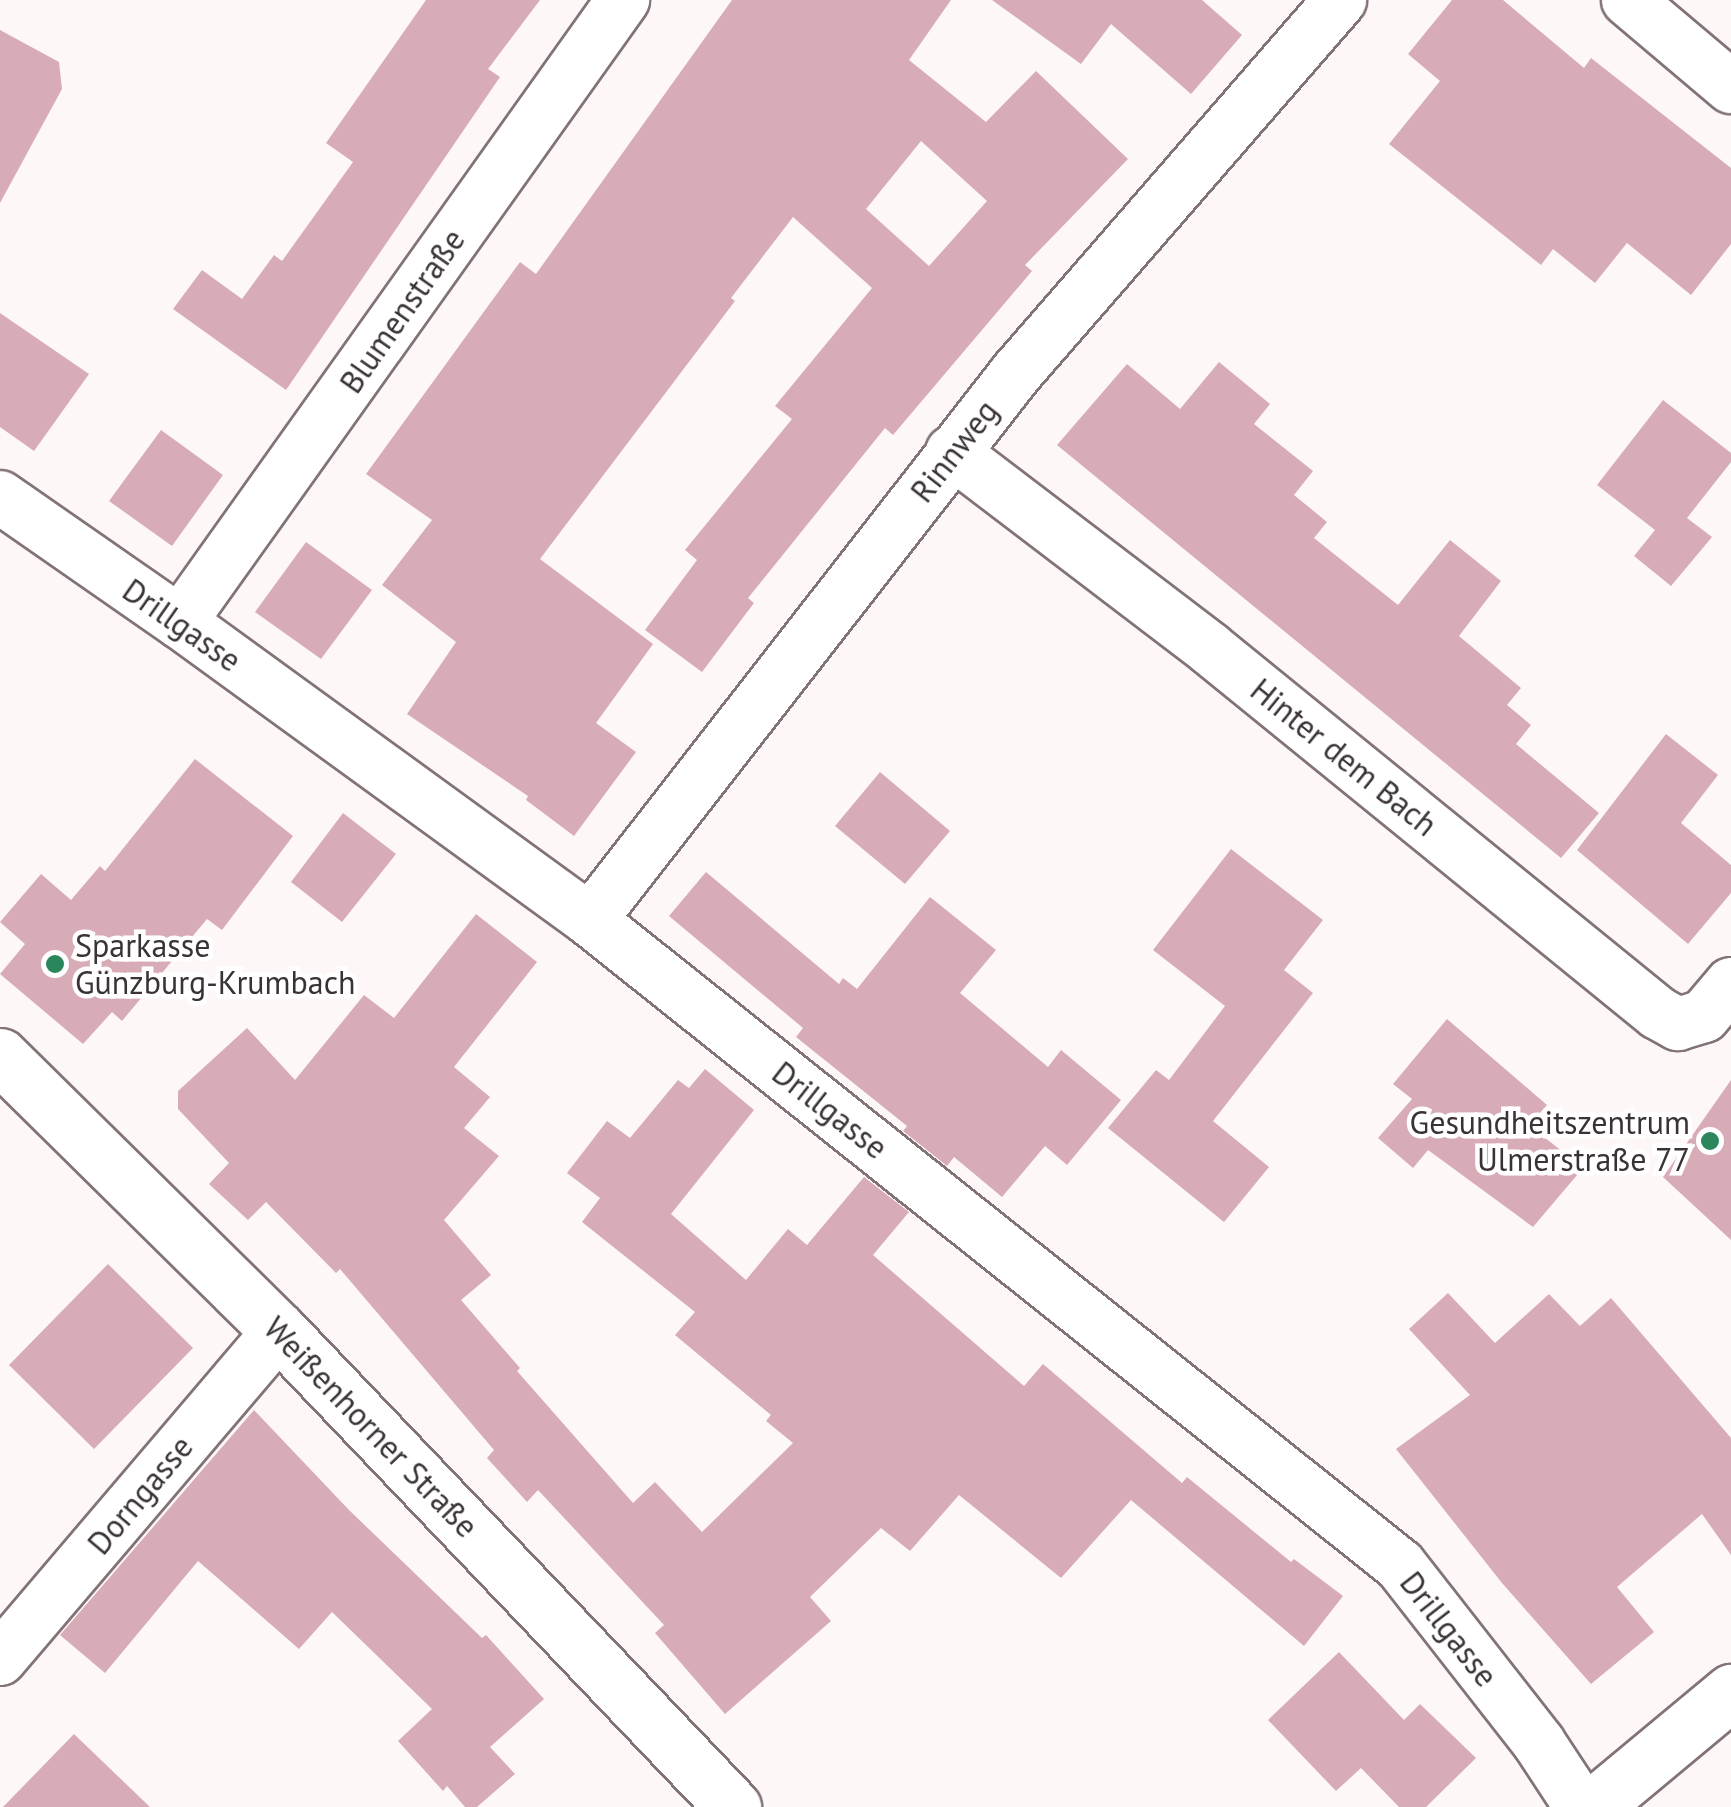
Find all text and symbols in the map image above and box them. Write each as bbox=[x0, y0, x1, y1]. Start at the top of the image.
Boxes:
street label: Blumenstraße bbox=[331, 222, 473, 400]
street label: Rinnweg bbox=[902, 392, 1006, 510]
street label: Drillgasse bbox=[116, 570, 248, 680]
street label: Hinter dem Bach bbox=[1243, 670, 1445, 844]
place label: Sparkasse Günzburg-Krumbach bbox=[75, 927, 356, 1002]
marker: Sparkasse Günzburg-Krumbach bbox=[44, 953, 66, 975]
street label: Drillgasse bbox=[765, 1053, 895, 1167]
place label: Gesundheitszentrum Ulmerstraße 77 bbox=[1410, 1104, 1690, 1179]
marker: Gesundheitszentrum Ulmerstraße 77 bbox=[1699, 1130, 1721, 1152]
street label: Weißenhorner Straße bbox=[256, 1309, 486, 1545]
street label: Dorngasse bbox=[79, 1428, 201, 1562]
street label: Drillgasse bbox=[1392, 1564, 1506, 1694]

